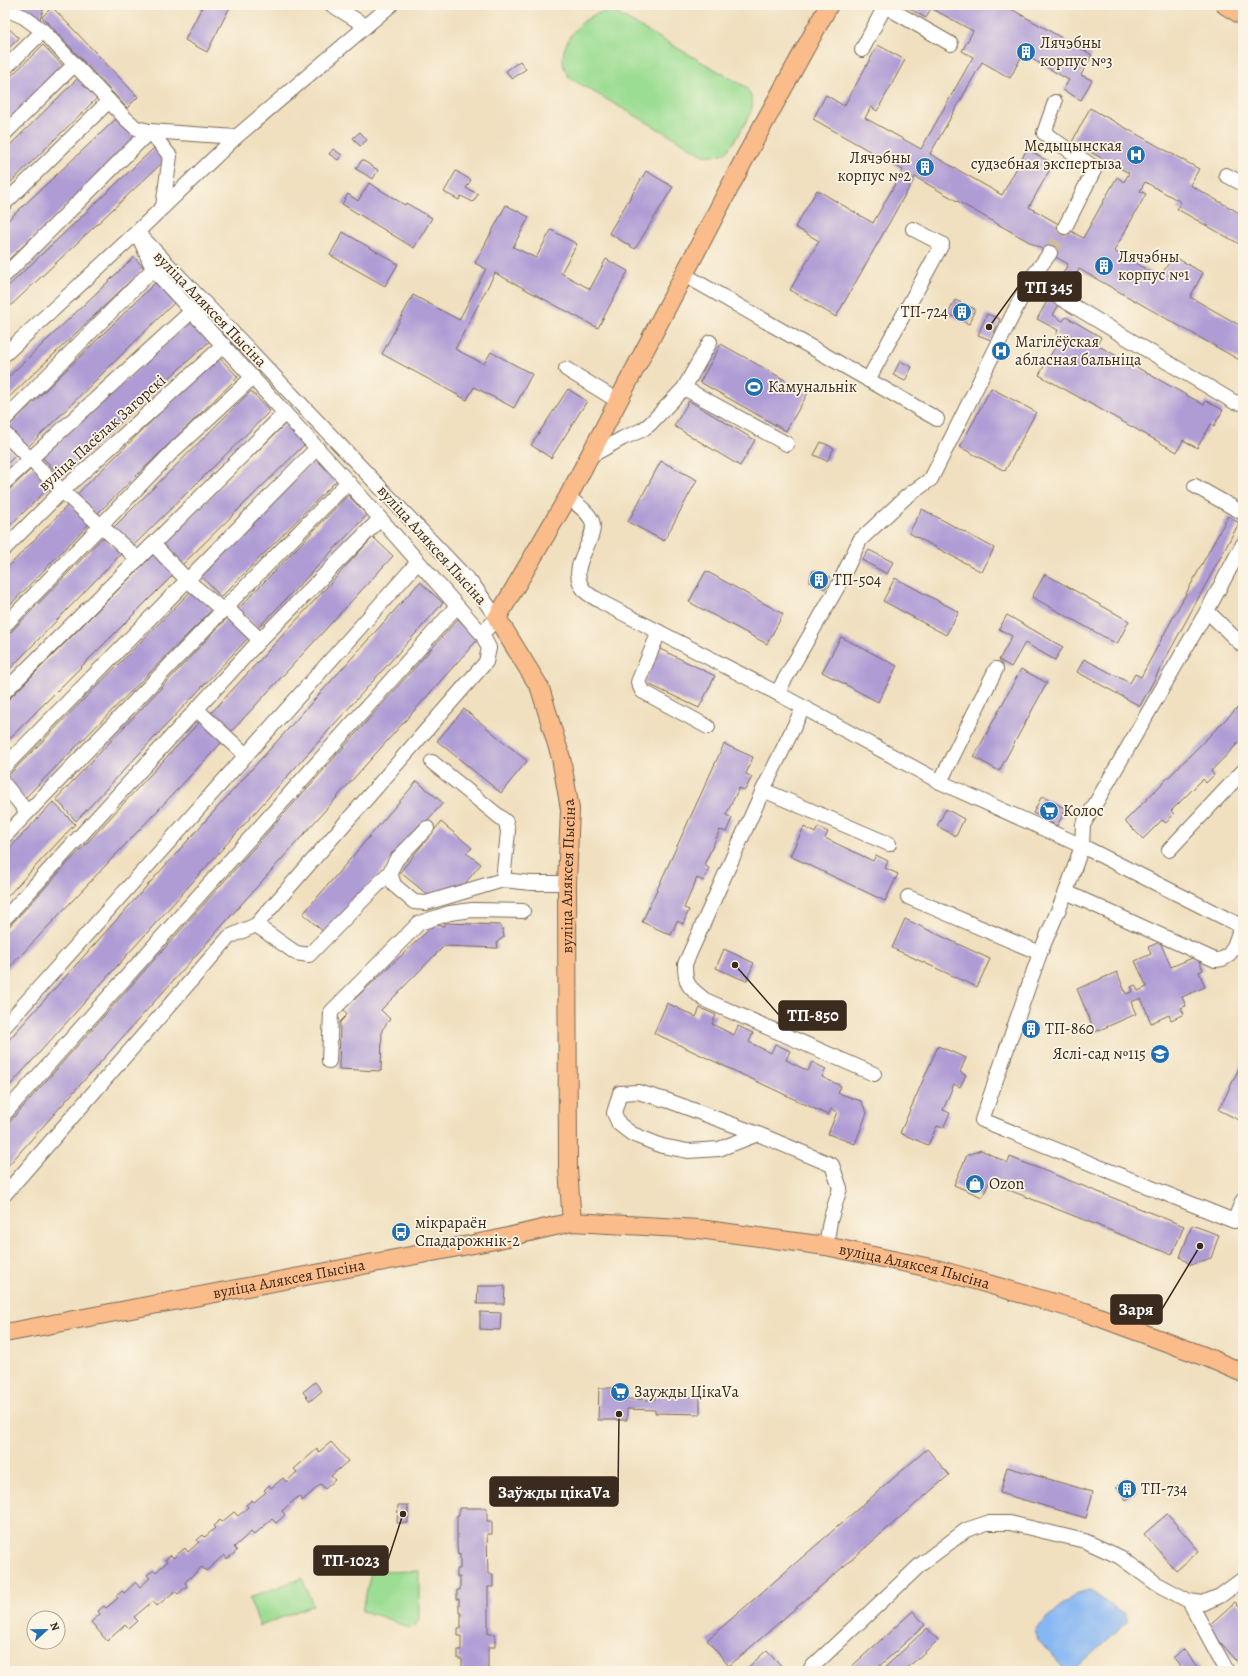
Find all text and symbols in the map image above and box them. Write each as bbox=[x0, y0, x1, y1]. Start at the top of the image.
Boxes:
place label: Лячэбны корпус №3 bbox=[1040, 32, 1113, 72]
building icon: Лячэбны корпус №3 bbox=[1015, 41, 1037, 63]
place label: Медыцынская судзебная экспертыза bbox=[971, 135, 1123, 175]
hospital icon: Медыцынская судзебная экспертыза bbox=[1125, 144, 1147, 166]
place label: Лячэбны корпус №2 bbox=[837, 147, 911, 187]
building icon: Лячэбны корпус №2 bbox=[914, 156, 936, 178]
street label: вуліца Аляксея Пысіна bbox=[148, 246, 272, 373]
place label: Лячэбны корпус №1 bbox=[1118, 246, 1190, 286]
building icon: Лячэбны корпус №1 bbox=[1093, 255, 1115, 277]
callout: ТП 345 bbox=[1018, 272, 1081, 301]
text: ТП 345 bbox=[1025, 276, 1073, 299]
place label: ТП-724 bbox=[901, 301, 948, 323]
building icon: ТП-724 bbox=[951, 301, 973, 323]
place label: Магілёўская абласная бальніца bbox=[1015, 331, 1142, 371]
hospital icon: Магілёўская абласная бальніца bbox=[990, 340, 1012, 362]
street label: вуліца Пасёлак Загорскі bbox=[33, 370, 171, 496]
sports icon: Камунальнік bbox=[743, 376, 765, 398]
place label: Камунальнік bbox=[768, 376, 857, 398]
street label: вуліца Аляксея Пысіна bbox=[372, 480, 492, 610]
building icon: ТП-504 bbox=[808, 569, 830, 591]
place label: ТП-504 bbox=[833, 569, 881, 591]
street label: вуліца Аляксея Пысіна bbox=[556, 797, 581, 953]
supermarket icon: Колос bbox=[1038, 800, 1060, 822]
place label: Колос bbox=[1063, 800, 1104, 822]
callout: ТП-850 bbox=[779, 1001, 846, 1030]
text: ТП-850 bbox=[787, 1004, 839, 1027]
building icon: ТП-860 bbox=[1020, 1018, 1042, 1040]
place label: ТП-860 bbox=[1045, 1018, 1094, 1040]
place label: Яслі-сад №115 bbox=[1053, 1043, 1146, 1065]
school or university icon: Яслі-сад №115 bbox=[1149, 1043, 1171, 1065]
shop icon: Ozon bbox=[964, 1173, 986, 1195]
place label: Ozon bbox=[989, 1173, 1024, 1195]
place label: мікрараён Спадарожнік-2 bbox=[415, 1212, 520, 1252]
bus stop icon: мікрараён Спадарожнік-2 bbox=[390, 1221, 412, 1243]
street label: вуліца Аляксея Пысіна bbox=[837, 1238, 993, 1295]
street label: вуліца Аляксея Пысіна bbox=[211, 1254, 367, 1304]
callout: Заря bbox=[1111, 1295, 1162, 1324]
text: Заря bbox=[1119, 1298, 1153, 1321]
supermarket icon: Заужды ЦікаVа bbox=[609, 1381, 631, 1403]
place label: Заужды ЦікаVа bbox=[634, 1381, 740, 1403]
callout: Заўжды цікаVа bbox=[490, 1477, 618, 1506]
building icon: ТП-734 bbox=[1116, 1478, 1138, 1500]
place label: ТП-734 bbox=[1141, 1478, 1187, 1500]
text: Заўжды цікаVа bbox=[498, 1481, 611, 1504]
callout: ТП-1023 bbox=[314, 1546, 388, 1575]
text: ТП-1023 bbox=[322, 1549, 380, 1572]
north arrow bbox=[26, 1610, 66, 1650]
text: N bbox=[46, 1620, 63, 1633]

